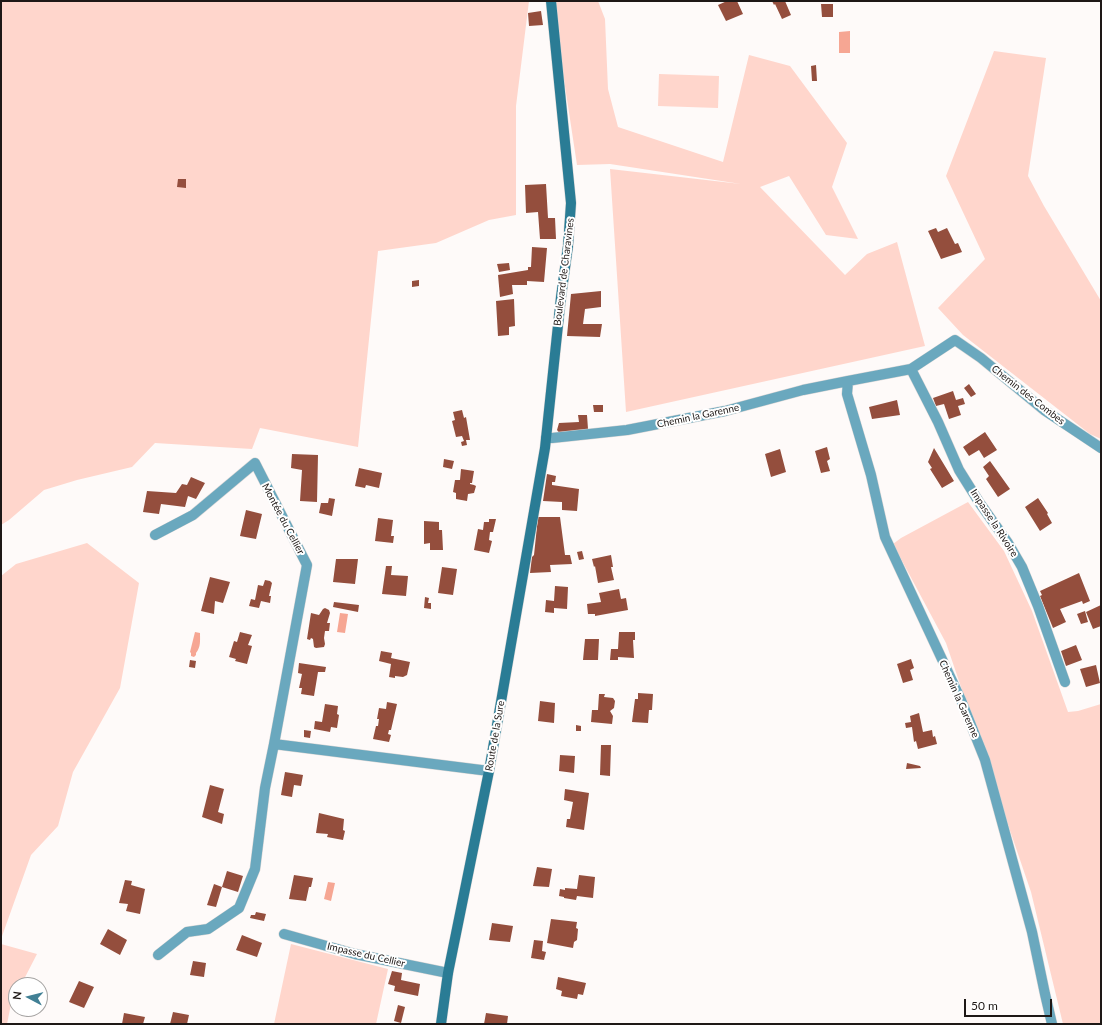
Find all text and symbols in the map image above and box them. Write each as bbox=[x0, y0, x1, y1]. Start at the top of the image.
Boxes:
street label: Boulevard de Charavines bbox=[551, 217, 577, 327]
street label: Chemin des Combes bbox=[989, 363, 1067, 427]
street label: Chemin la Garenne bbox=[656, 401, 740, 431]
street label: Montée du Cellier bbox=[259, 481, 307, 557]
street label: Impasse la Rivoire bbox=[968, 487, 1020, 559]
street label: Chemin la Garenne bbox=[937, 658, 981, 740]
street label: Route de la Sure bbox=[483, 700, 507, 772]
street label: Impasse du Cellier bbox=[326, 940, 406, 970]
north arrow bbox=[8, 977, 48, 1017]
text: N bbox=[10, 991, 24, 1001]
scale bar bbox=[966, 991, 1054, 1017]
text: 50 m bbox=[971, 998, 998, 1013]

